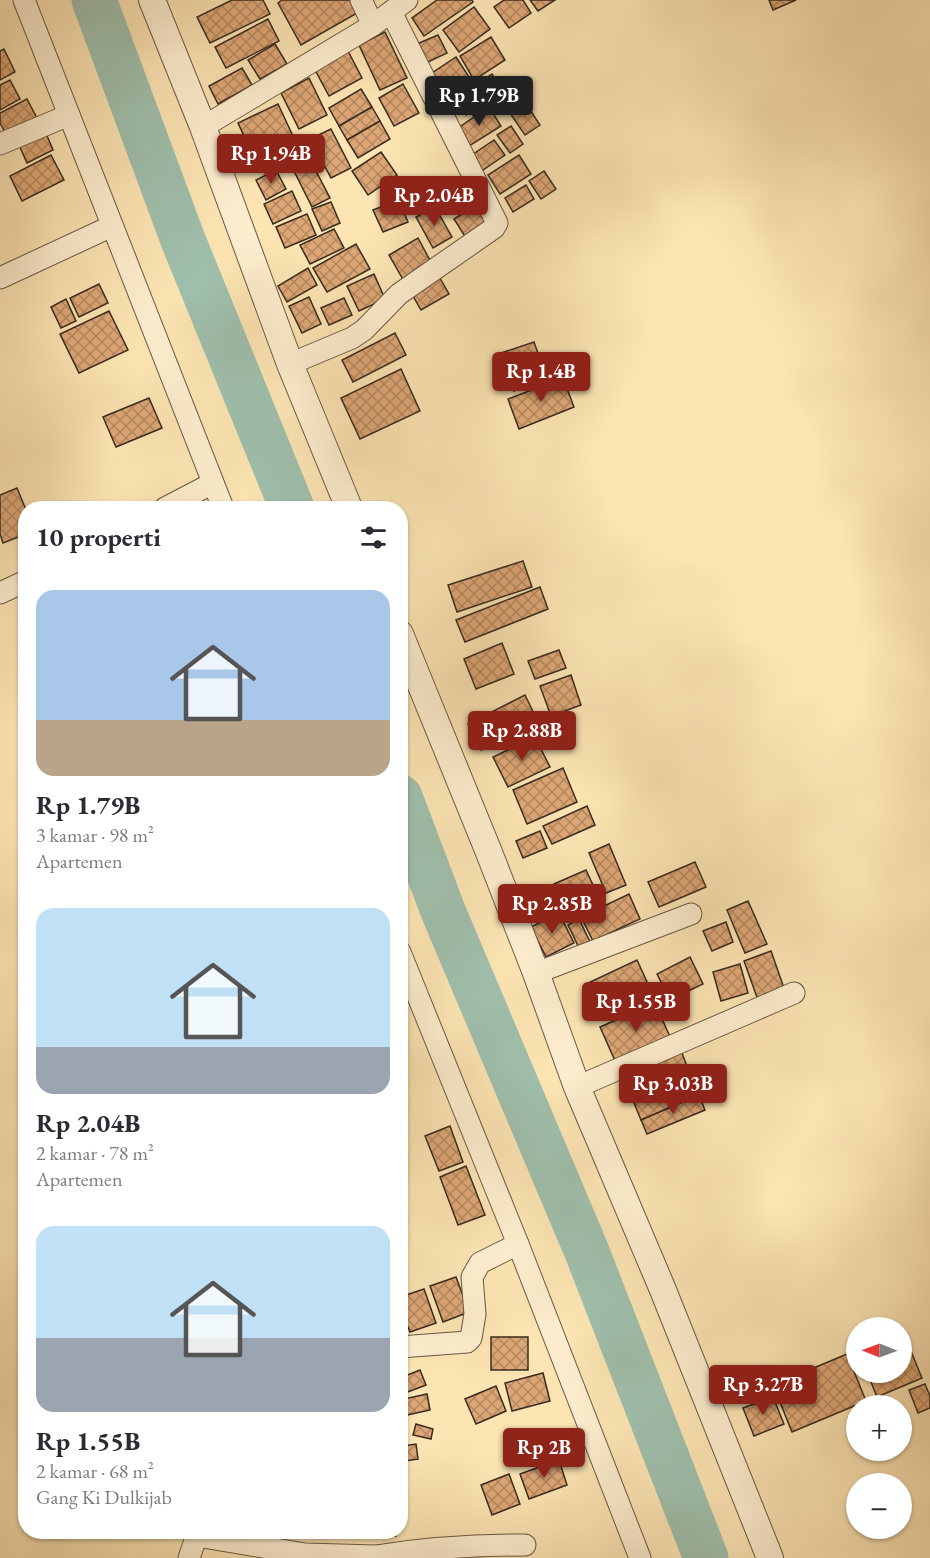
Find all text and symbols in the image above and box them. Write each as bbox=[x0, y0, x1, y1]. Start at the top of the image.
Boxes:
pin: Rp 1.79B bbox=[417, 76, 541, 127]
text: Rp 1.79B bbox=[439, 82, 519, 108]
pin: Rp 1.94B bbox=[209, 134, 333, 185]
text: Rp 1.94B bbox=[231, 140, 311, 166]
pin: Rp 2.04B bbox=[372, 176, 496, 227]
text: Rp 2.04B bbox=[394, 182, 474, 208]
pin: Rp 1.4B bbox=[486, 352, 596, 403]
text: Rp 1.4B bbox=[506, 358, 576, 384]
text: 10 properti bbox=[36, 520, 161, 554]
icon: filters bbox=[357, 521, 390, 554]
icon: home bbox=[159, 629, 267, 737]
pin: Rp 2.88B bbox=[460, 711, 584, 762]
text: Rp 2.88B bbox=[482, 717, 562, 743]
text: Rp 1.79B bbox=[36, 788, 140, 822]
text: 3 kamar · 98 m² bbox=[36, 822, 154, 848]
text: Apartemen bbox=[36, 848, 122, 874]
pin: Rp 2.85B bbox=[490, 884, 614, 935]
text: Rp 2.85B bbox=[512, 890, 592, 916]
icon: home bbox=[159, 947, 267, 1055]
pin: Rp 1.55B bbox=[574, 982, 698, 1033]
text: Rp 1.55B bbox=[596, 988, 676, 1014]
pin: Rp 3.03B bbox=[611, 1064, 735, 1115]
text: Rp 3.03B bbox=[633, 1070, 713, 1096]
text: Rp 2.04B bbox=[36, 1106, 140, 1140]
text: 2 kamar · 78 m² bbox=[36, 1140, 154, 1166]
text: Apartemen bbox=[36, 1166, 122, 1192]
icon: home bbox=[159, 1265, 267, 1373]
north arrow bbox=[846, 1317, 912, 1383]
map controls bbox=[846, 1317, 912, 1539]
pin: Rp 3.27B bbox=[701, 1365, 825, 1416]
text: Rp 3.27B bbox=[723, 1371, 803, 1397]
button: + bbox=[846, 1395, 912, 1461]
text: Rp 1.55B bbox=[36, 1424, 140, 1458]
pin: Rp 2B bbox=[502, 1428, 586, 1479]
text: Rp 2B bbox=[517, 1434, 571, 1460]
text: 2 kamar · 68 m² bbox=[36, 1458, 154, 1484]
button: − bbox=[846, 1473, 912, 1539]
text: Gang Ki Dulkijab bbox=[36, 1484, 172, 1510]

